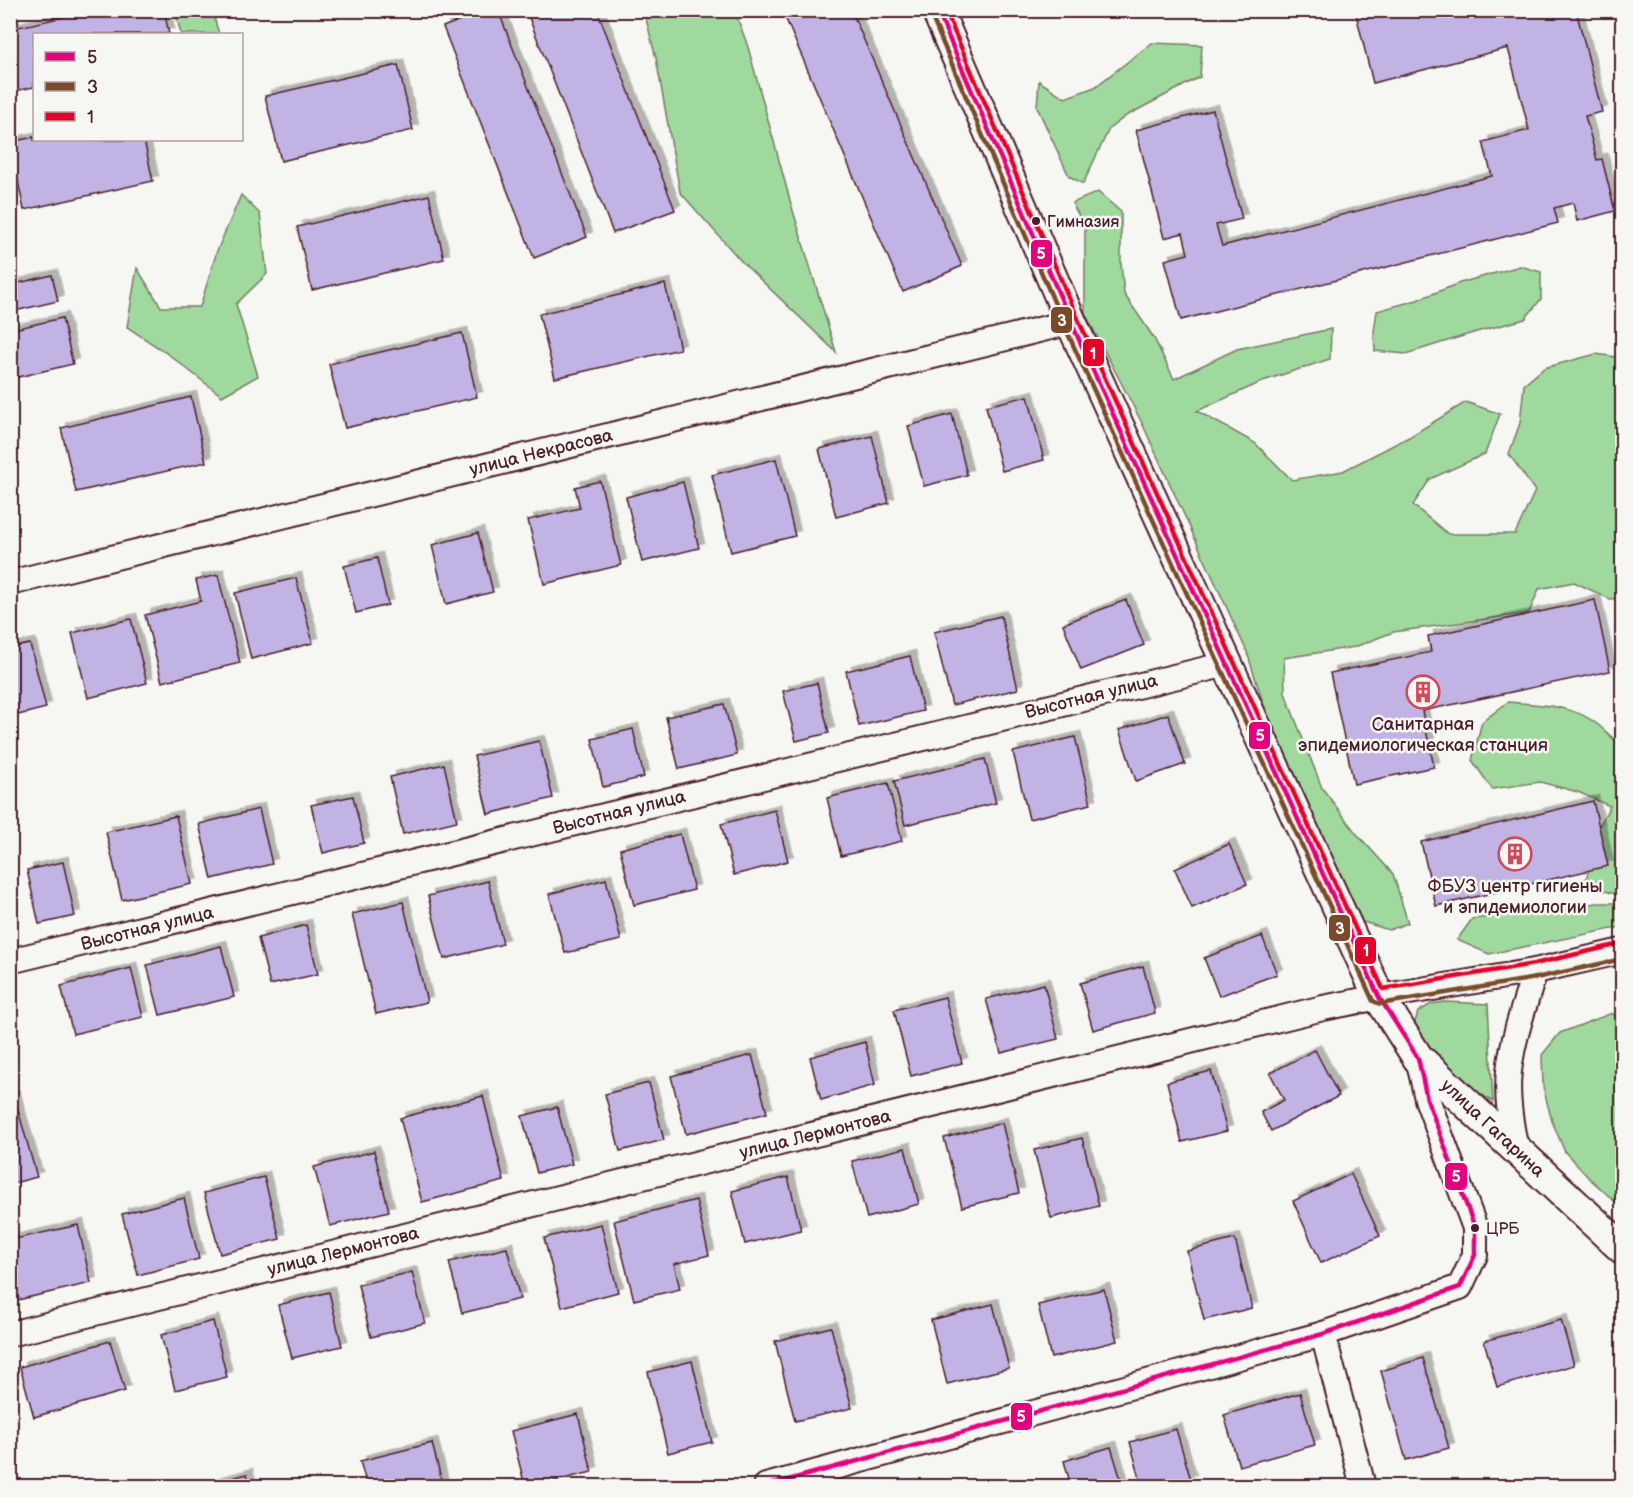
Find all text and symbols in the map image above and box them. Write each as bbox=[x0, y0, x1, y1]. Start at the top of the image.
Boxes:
legend bbox=[33, 33, 243, 141]
text: 5 bbox=[87, 47, 97, 68]
text: 3 bbox=[87, 77, 98, 98]
text: 1 bbox=[87, 107, 94, 128]
place label: Гимназия bbox=[1047, 213, 1119, 232]
marker: Гимназия bbox=[1030, 215, 1042, 227]
line badge: 5 bbox=[1030, 239, 1053, 268]
text: 5 bbox=[1036, 245, 1046, 264]
line badge: 3 bbox=[1050, 306, 1073, 334]
text: 3 bbox=[1057, 312, 1067, 331]
line badge: 1 bbox=[1082, 338, 1105, 367]
text: 1 bbox=[1090, 345, 1096, 364]
street label: улица Некрасова bbox=[467, 424, 615, 480]
street label: Высотная улица bbox=[1023, 670, 1160, 723]
building icon: Санитарная эпидемиологическая станция bbox=[1405, 674, 1441, 710]
place label: Санитарная эпидемиологическая станция bbox=[1298, 714, 1548, 756]
line badge: 5 bbox=[1248, 721, 1271, 750]
text: 5 bbox=[1255, 727, 1265, 746]
street label: Высотная улица bbox=[551, 786, 688, 839]
building icon: ФБУЗ центр гигиены и эпидемиологии bbox=[1497, 836, 1533, 872]
place label: ФБУЗ центр гигиены и эпидемиологии bbox=[1427, 876, 1603, 918]
street label: Высотная улица bbox=[79, 902, 216, 955]
line badge: 3 bbox=[1328, 914, 1351, 942]
text: 3 bbox=[1335, 920, 1345, 939]
line badge: 1 bbox=[1354, 936, 1377, 965]
text: 1 bbox=[1363, 942, 1369, 961]
street label: улица Гагарина bbox=[1437, 1075, 1549, 1182]
street label: улица Лермонтова bbox=[737, 1105, 893, 1163]
line badge: 5 bbox=[1444, 1162, 1468, 1191]
text: 5 bbox=[1451, 1168, 1461, 1187]
place label: ЦРБ bbox=[1486, 1220, 1520, 1239]
street label: улица Лермонтова bbox=[265, 1222, 421, 1280]
marker: ЦРБ bbox=[1469, 1222, 1481, 1234]
line badge: 5 bbox=[1010, 1402, 1033, 1431]
text: 5 bbox=[1016, 1408, 1026, 1427]

